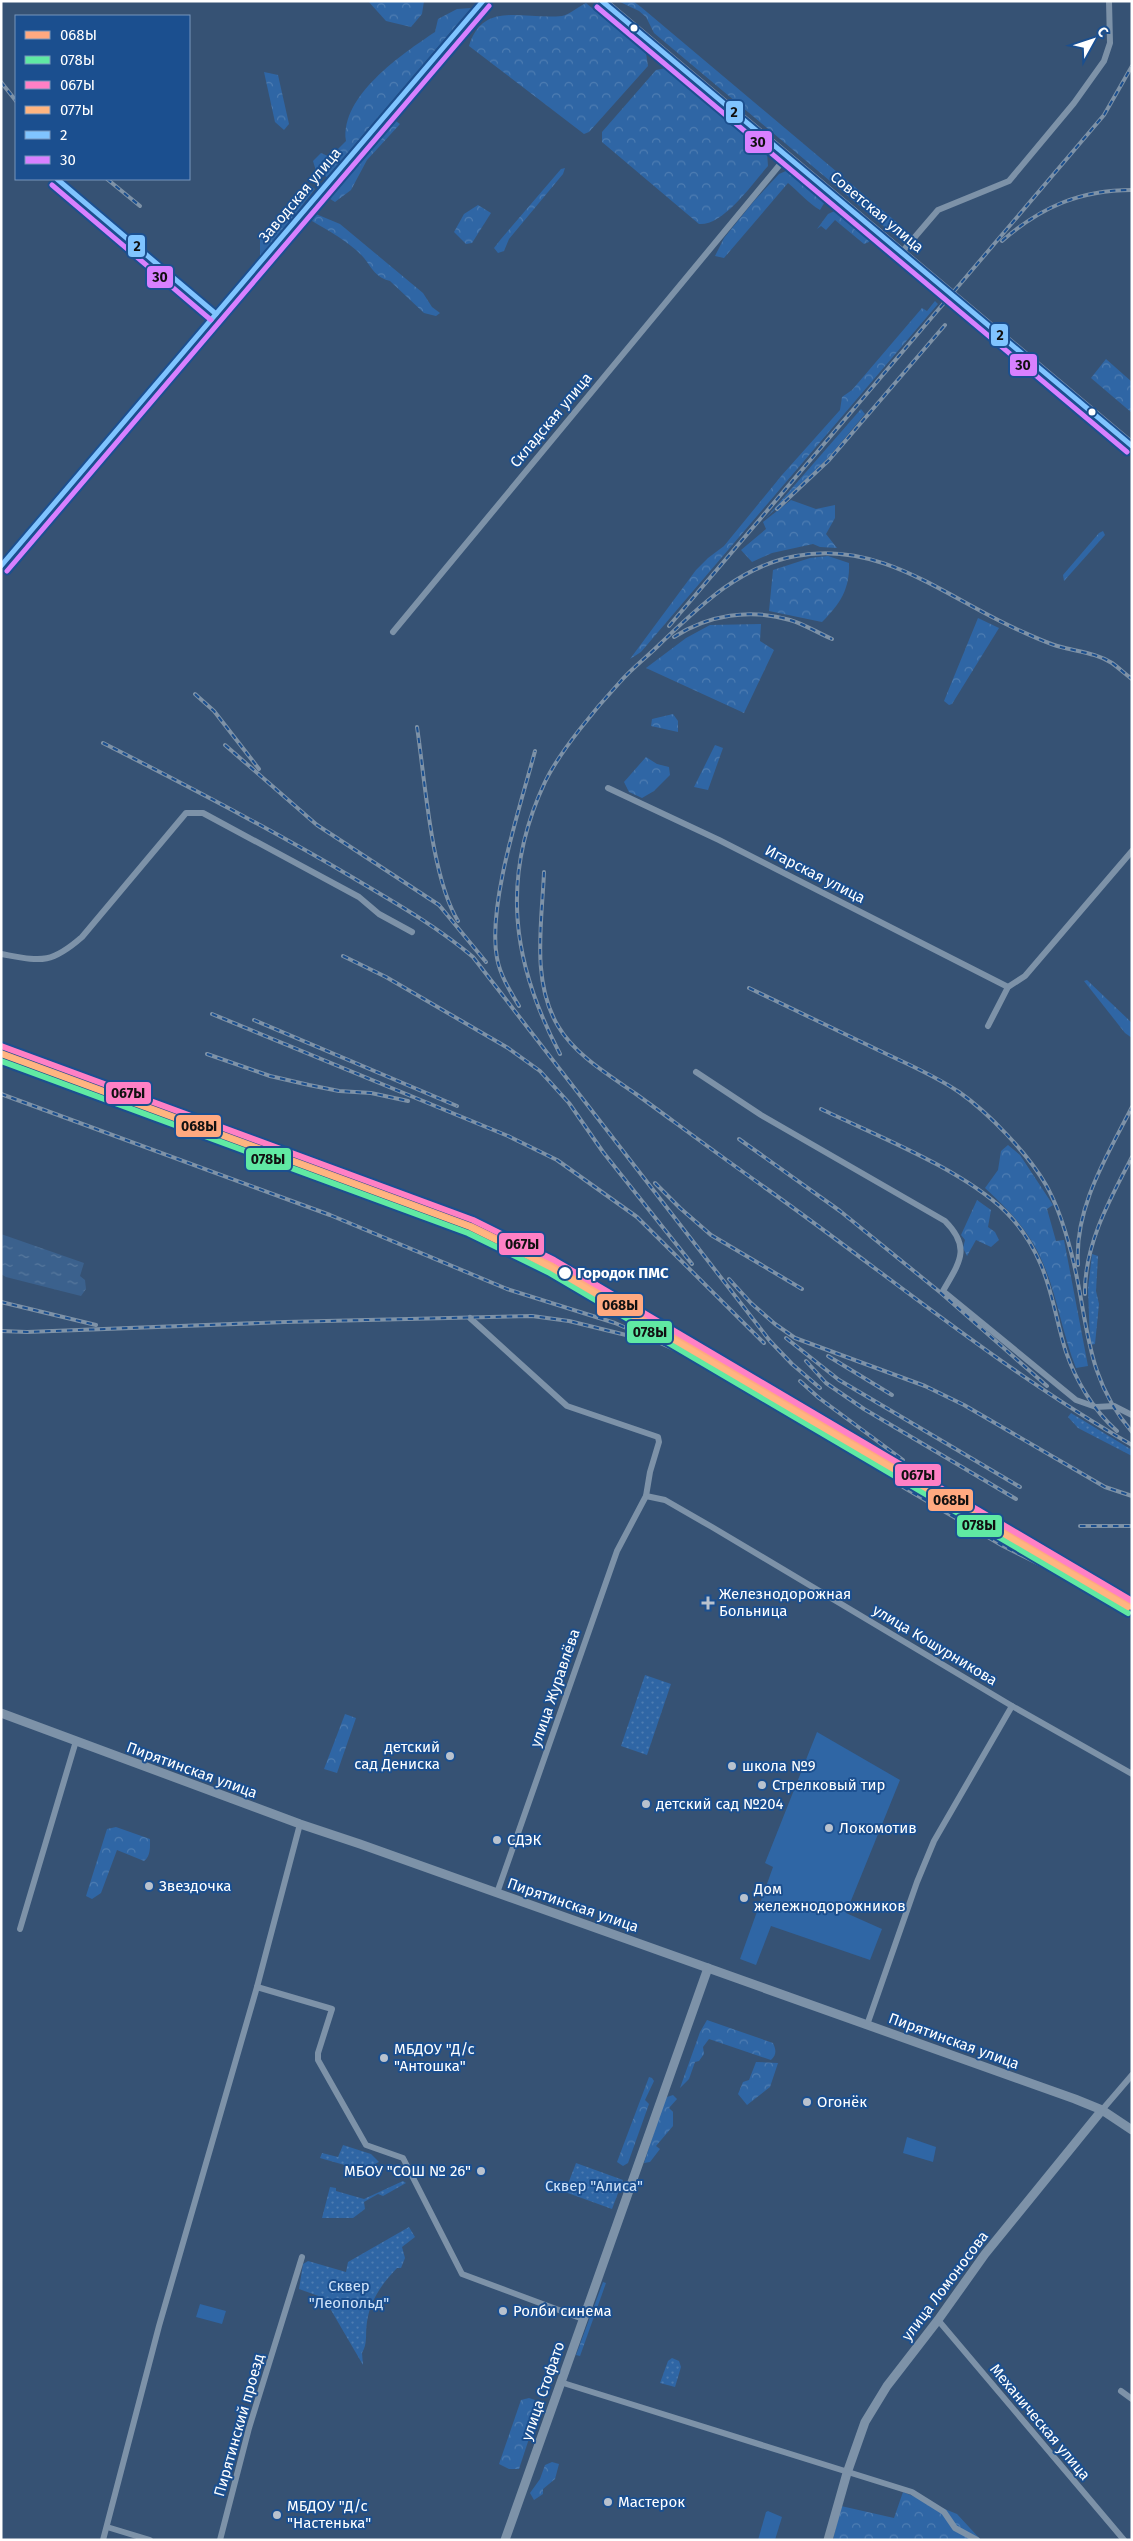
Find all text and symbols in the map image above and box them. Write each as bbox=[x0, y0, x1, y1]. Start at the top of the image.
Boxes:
legend bbox=[15, 15, 190, 180]
north arrow bbox=[1068, 15, 1118, 65]
unlabelled marker bbox=[629, 23, 639, 33]
text: С bbox=[1093, 23, 1112, 41]
text: 068Ы bbox=[60, 26, 97, 44]
text: 078Ы bbox=[60, 51, 95, 69]
text: 067Ы bbox=[60, 76, 95, 94]
line badge: 2 bbox=[725, 100, 744, 124]
text: 077Ы bbox=[60, 101, 94, 119]
text: 2 bbox=[730, 104, 738, 121]
text: 2 bbox=[60, 126, 67, 144]
line badge: 30 bbox=[744, 130, 773, 154]
text: 30 bbox=[749, 134, 766, 151]
street label: Заводская улица bbox=[255, 144, 345, 246]
text: 30 bbox=[60, 151, 76, 169]
street label: Советская улица bbox=[827, 168, 927, 256]
line badge: 2 bbox=[127, 234, 146, 258]
text: 2 bbox=[133, 238, 141, 255]
line badge: 30 bbox=[146, 265, 174, 289]
text: 30 bbox=[151, 269, 168, 286]
line badge: 2 bbox=[990, 323, 1009, 347]
text: 2 bbox=[996, 327, 1004, 344]
line badge: 30 bbox=[1009, 353, 1038, 377]
text: 30 bbox=[1014, 357, 1031, 374]
street label: Складская улица bbox=[506, 369, 596, 471]
unlabelled marker bbox=[1087, 407, 1097, 417]
street label: Игарская улица bbox=[762, 841, 868, 907]
line badge: 067Ы bbox=[105, 1081, 152, 1105]
text: 067Ы bbox=[111, 1085, 145, 1102]
line badge: 068Ы bbox=[175, 1114, 222, 1138]
text: 068Ы bbox=[181, 1118, 217, 1135]
line badge: 078Ы bbox=[245, 1147, 292, 1171]
text: 078Ы bbox=[251, 1151, 285, 1168]
line badge: 067Ы bbox=[498, 1232, 545, 1256]
text: 067Ы bbox=[505, 1236, 539, 1253]
place label: Городок ПМС bbox=[577, 1264, 669, 1282]
marker: Городок ПМС bbox=[557, 1265, 573, 1281]
line badge: 068Ы bbox=[596, 1293, 644, 1317]
text: 068Ы bbox=[602, 1297, 638, 1314]
line badge: 078Ы bbox=[626, 1320, 673, 1344]
text: 078Ы bbox=[633, 1324, 667, 1341]
line badge: 067Ы bbox=[894, 1463, 942, 1487]
text: 067Ы bbox=[901, 1467, 935, 1484]
line badge: 068Ы bbox=[927, 1488, 974, 1512]
text: 068Ы bbox=[933, 1492, 969, 1509]
line badge: 078Ы bbox=[956, 1514, 1003, 1538]
text: 078Ы bbox=[962, 1517, 996, 1534]
place label: Железнодорожная Больница bbox=[719, 1585, 851, 1620]
marker: Железнодорожная Больница bbox=[701, 1596, 715, 1610]
street label: улица Кошурникова bbox=[869, 1601, 1001, 1689]
street label: улица Журавлёва bbox=[526, 1627, 584, 1749]
street label: Пирятинская улица bbox=[124, 1738, 260, 1802]
place label: детский сад Дениска bbox=[354, 1738, 440, 1773]
marker: детский сад Дениска bbox=[444, 1750, 456, 1762]
place label: школа №9 bbox=[742, 1757, 816, 1775]
marker: школа №9 bbox=[726, 1760, 738, 1772]
place label: Стрелковый тир bbox=[772, 1776, 886, 1794]
marker: Стрелковый тир bbox=[756, 1779, 768, 1791]
place label: детский сад №204 bbox=[656, 1795, 784, 1813]
marker: детский сад №204 bbox=[640, 1798, 652, 1810]
place label: Локомотив bbox=[839, 1819, 917, 1837]
marker: Локомотив bbox=[823, 1822, 835, 1834]
place label: СДЭК bbox=[507, 1831, 542, 1849]
marker: СДЭК bbox=[491, 1834, 503, 1846]
street label: Пирятинская улица bbox=[505, 1874, 641, 1936]
place label: Звездочка bbox=[159, 1877, 231, 1895]
marker: Звездочка bbox=[143, 1880, 155, 1892]
place label: Дом жележнодорожников bbox=[753, 1880, 906, 1915]
marker: Дом жележнодорожников bbox=[738, 1892, 750, 1904]
street label: Пирятинская улица bbox=[886, 2009, 1022, 2073]
place label: МБДОУ "Д/с "Антошка" bbox=[394, 2040, 475, 2075]
marker: МБДОУ "Д/с "Антошка" bbox=[378, 2052, 390, 2064]
place label: Огонёк bbox=[817, 2093, 867, 2111]
marker: Огонёк bbox=[801, 2096, 813, 2108]
place label: МБОУ "СОШ № 26" bbox=[344, 2162, 471, 2180]
marker: МБОУ "СОШ № 26" bbox=[475, 2165, 487, 2177]
park label: Сквер "Алиса" bbox=[545, 2177, 643, 2195]
street label: улица Ломоносова bbox=[898, 2227, 992, 2345]
park label: Сквер "Леопольд" bbox=[309, 2277, 389, 2312]
place label: Ролби синема bbox=[513, 2302, 612, 2320]
marker: Ролби синема bbox=[497, 2305, 509, 2317]
street label: улица Стофато bbox=[518, 2339, 568, 2443]
street label: Пирятинский проезд bbox=[210, 2351, 268, 2499]
street label: Механическая улица bbox=[986, 2360, 1094, 2484]
place label: Мастерок bbox=[618, 2493, 685, 2511]
marker: Мастерок bbox=[602, 2496, 614, 2508]
place label: МБДОУ "Д/с "Настенька" bbox=[287, 2497, 371, 2532]
marker: МБДОУ "Д/с "Настенька" bbox=[271, 2509, 283, 2521]

